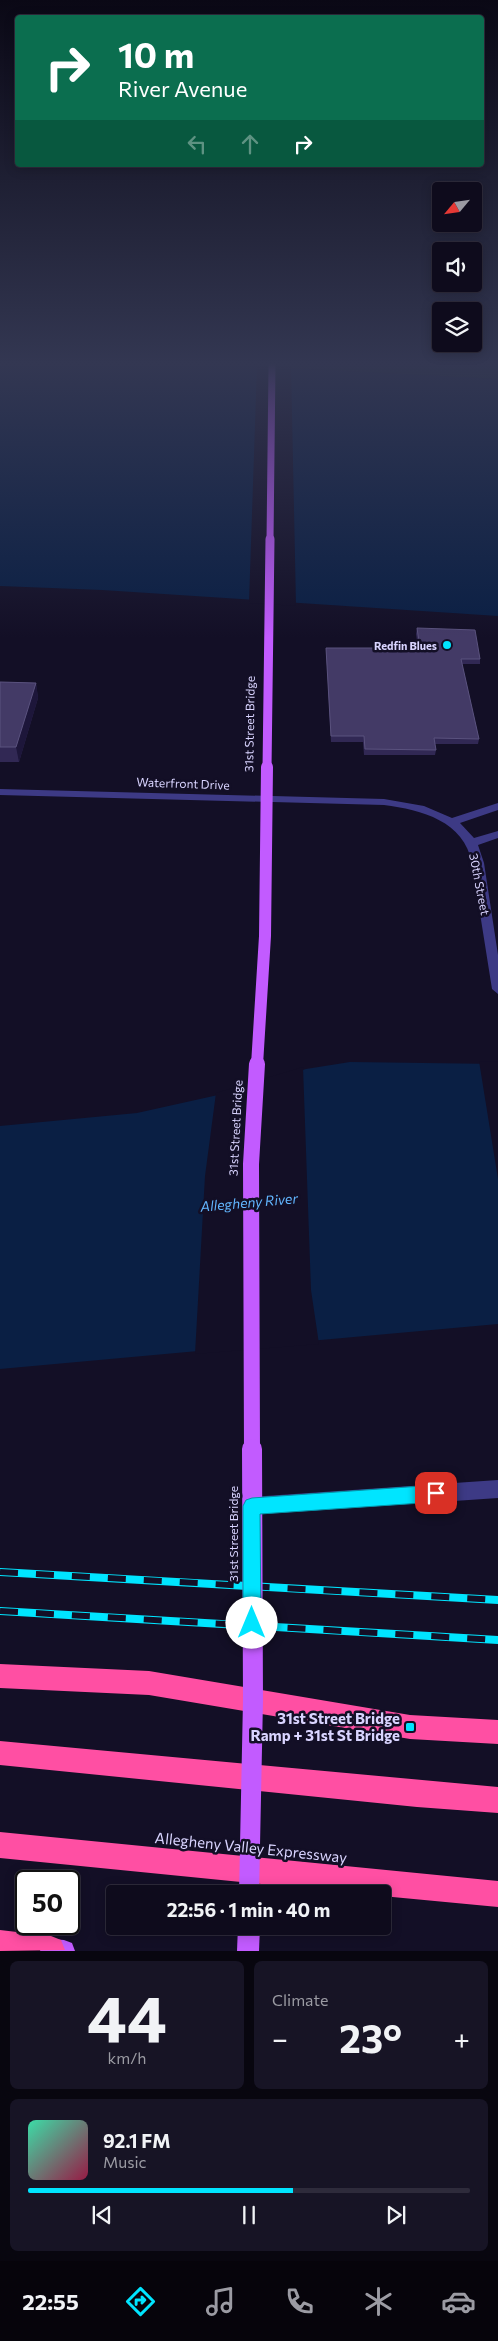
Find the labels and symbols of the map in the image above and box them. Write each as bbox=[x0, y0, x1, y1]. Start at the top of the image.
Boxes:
north arrow bbox=[432, 182, 482, 232]
place label: Redfin Blues bbox=[374, 639, 437, 652]
marker: Redfin Blues bbox=[441, 639, 453, 651]
street label: 31st Street Bridge bbox=[241, 676, 257, 772]
street label: Waterfront Drive bbox=[136, 774, 230, 792]
street label: 30th Street bbox=[467, 852, 493, 916]
street label: 31st Street Bridge bbox=[225, 1080, 245, 1176]
water label: Allegheny River bbox=[199, 1189, 299, 1215]
pin bbox=[415, 1472, 457, 1514]
street label: 31st Street Bridge bbox=[226, 1486, 240, 1582]
position arrow bbox=[225, 1596, 277, 1648]
place label: 31st Street Bridge Ramp + 31st St Bridge bbox=[250, 1709, 400, 1744]
marker: 31st Street Bridge Ramp + 31st St Bridge bbox=[404, 1721, 416, 1733]
street label: Allegheny Valley Expressway bbox=[154, 1828, 348, 1866]
speed limit sign: 50 bbox=[15, 1870, 80, 1935]

